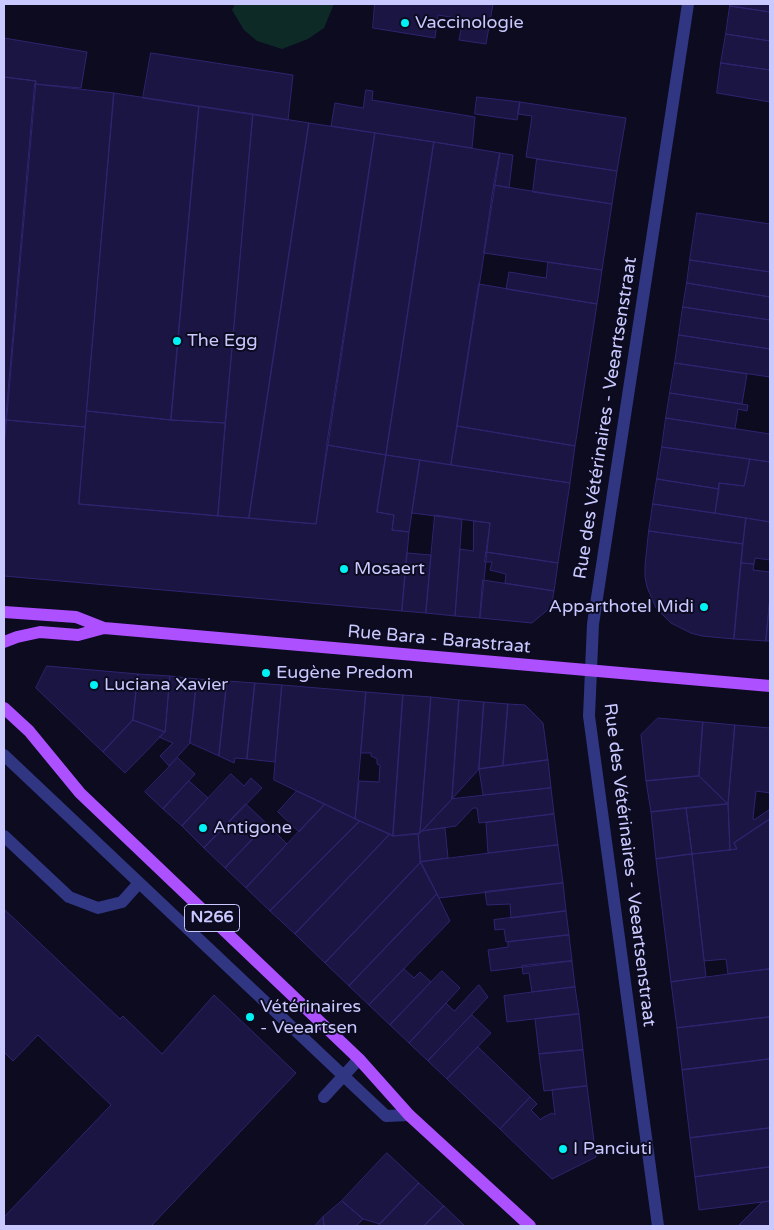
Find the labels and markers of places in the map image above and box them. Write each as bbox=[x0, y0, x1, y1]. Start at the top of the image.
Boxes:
place label: Vaccinologie bbox=[415, 12, 524, 34]
marker: Vaccinologie bbox=[399, 17, 411, 29]
place label: The Egg bbox=[187, 330, 258, 352]
marker: The Egg bbox=[171, 335, 183, 347]
place label: Mosaert bbox=[354, 558, 425, 580]
marker: Mosaert bbox=[338, 563, 350, 575]
place label: Apparthotel Midi bbox=[549, 596, 694, 618]
marker: Apparthotel Midi bbox=[698, 601, 710, 613]
place label: Eugène Predom bbox=[276, 662, 413, 684]
marker: Eugène Predom bbox=[260, 667, 272, 679]
place label: Luciana Xavier bbox=[104, 674, 228, 696]
marker: Luciana Xavier bbox=[88, 679, 100, 691]
place label: Antigone bbox=[213, 817, 292, 839]
marker: Antigone bbox=[197, 822, 209, 834]
place label: Vétérinaires - Veeartsen bbox=[260, 996, 361, 1038]
marker: Vétérinaires - Veeartsen bbox=[244, 1011, 256, 1023]
place label: I Panciuti bbox=[573, 1138, 652, 1160]
marker: I Panciuti bbox=[557, 1143, 569, 1155]

